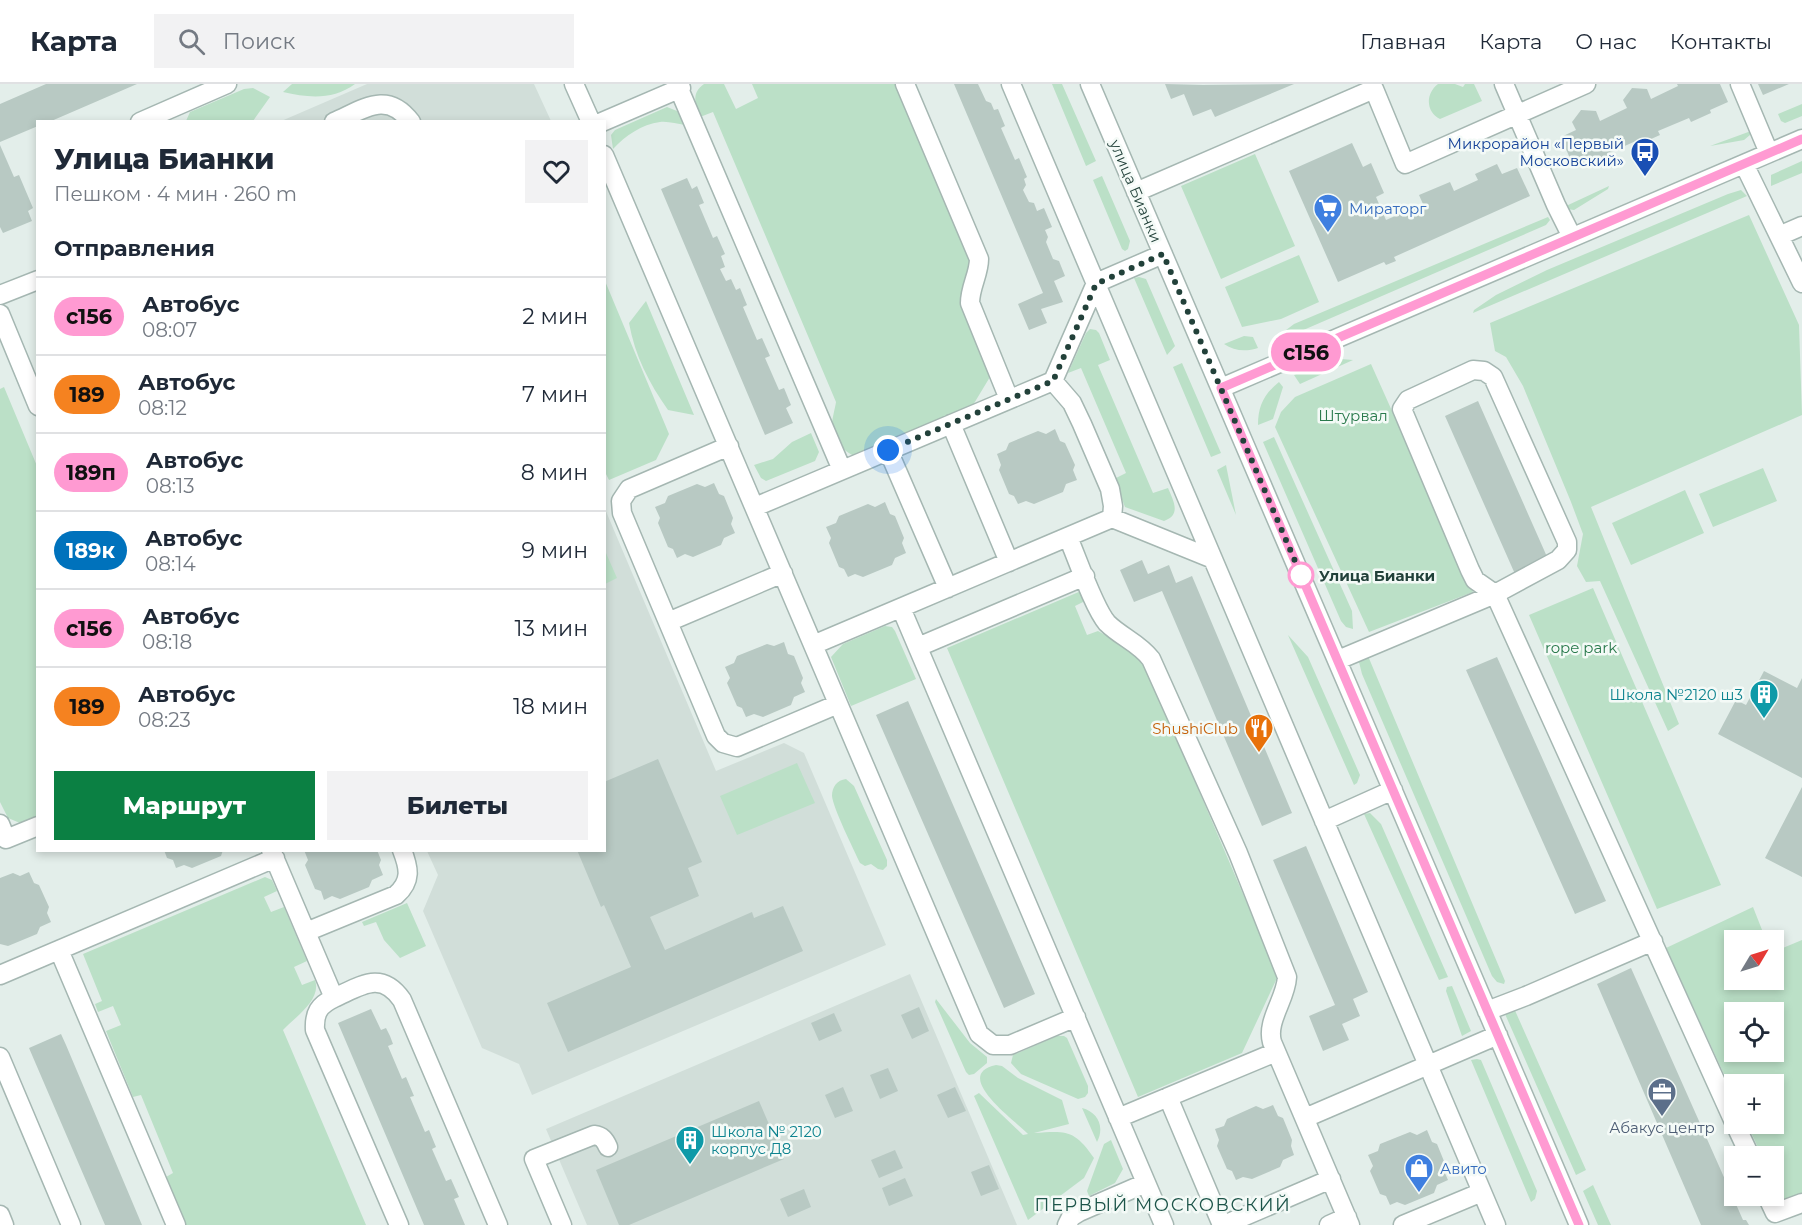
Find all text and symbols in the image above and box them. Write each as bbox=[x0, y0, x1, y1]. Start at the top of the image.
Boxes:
search box bbox=[154, 14, 574, 68]
text: Карта bbox=[30, 24, 118, 58]
icon: search bbox=[175, 25, 208, 58]
text: Поиск bbox=[223, 28, 295, 55]
text: Главная bbox=[1360, 29, 1446, 54]
text: Карта bbox=[1479, 29, 1542, 54]
text: О нас bbox=[1575, 29, 1637, 54]
text: Контакты bbox=[1670, 29, 1772, 54]
place label: Микрорайон «Первый Московский» bbox=[1447, 134, 1624, 170]
street label: улица Бианки bbox=[1105, 136, 1166, 245]
bus stop icon: Микрорайон «Первый Московский» bbox=[1629, 136, 1661, 178]
button: heart bbox=[525, 140, 588, 203]
text: Улица Бианки bbox=[54, 142, 274, 176]
text: Пешком · 4 мин · 260 m bbox=[54, 182, 297, 206]
supermarket icon: Мираторг bbox=[1312, 192, 1344, 234]
place label: Мираторг bbox=[1349, 199, 1427, 218]
text: Отправления bbox=[54, 235, 215, 262]
text: Автобус bbox=[142, 291, 240, 318]
text: 2 мин bbox=[522, 303, 588, 330]
text: с156 bbox=[66, 304, 112, 329]
text: 08:07 bbox=[142, 318, 197, 342]
line badge: с156 bbox=[1264, 332, 1348, 372]
text: с156 bbox=[1283, 340, 1329, 365]
text: Автобус bbox=[138, 369, 236, 396]
text: 7 мин bbox=[522, 381, 588, 408]
text: 189 bbox=[69, 382, 105, 407]
text: 08:12 bbox=[138, 396, 187, 420]
park label: Штурвал bbox=[1318, 406, 1388, 425]
your location bbox=[873, 435, 903, 465]
text: Автобус bbox=[146, 447, 243, 474]
text: 8 мин bbox=[521, 459, 588, 486]
text: 189п bbox=[66, 460, 116, 485]
text: 08:13 bbox=[146, 474, 195, 498]
text: Автобус bbox=[145, 525, 243, 552]
text: 9 мин bbox=[521, 537, 588, 564]
text: 189к bbox=[66, 538, 115, 563]
text: 08:14 bbox=[145, 552, 196, 576]
marker: Улица Бианки bbox=[1288, 562, 1314, 588]
place label: Улица Бианки bbox=[1319, 566, 1435, 585]
text: Автобус bbox=[142, 603, 240, 630]
text: 13 мин bbox=[515, 615, 588, 642]
text: с156 bbox=[66, 616, 112, 641]
text: 08:18 bbox=[142, 630, 192, 654]
park label: rope park bbox=[1545, 638, 1617, 657]
building icon: Школа №2120 ш3 bbox=[1748, 678, 1780, 720]
text: Автобус bbox=[138, 681, 236, 708]
place label: Школа №2120 ш3 bbox=[1610, 685, 1743, 704]
text: 18 мин bbox=[513, 693, 588, 720]
text: 189 bbox=[69, 694, 105, 719]
text: 08:23 bbox=[138, 708, 191, 732]
restaurant icon: ShushiClub bbox=[1243, 712, 1275, 754]
place label: ShushiClub bbox=[1152, 719, 1238, 738]
button: Маршрут bbox=[54, 771, 315, 840]
button: Билеты bbox=[327, 771, 588, 840]
north arrow bbox=[1724, 930, 1784, 990]
map controls bbox=[1724, 930, 1784, 1206]
button: locate bbox=[1724, 1002, 1784, 1062]
button: + bbox=[1724, 1074, 1784, 1134]
office icon: Абакус центр bbox=[1646, 1076, 1678, 1118]
place label: Абакус центр bbox=[1609, 1118, 1715, 1137]
place label: Школа № 2120 корпус Д8 bbox=[711, 1122, 822, 1158]
building icon: Школа № 2120 корпус Д8 bbox=[674, 1124, 706, 1166]
button: − bbox=[1724, 1146, 1784, 1206]
shop icon: Авито bbox=[1403, 1152, 1435, 1194]
place label: Авито bbox=[1440, 1159, 1487, 1178]
district label: ПЕРВЫЙ МОСКОВСКИЙ bbox=[1035, 1194, 1291, 1216]

